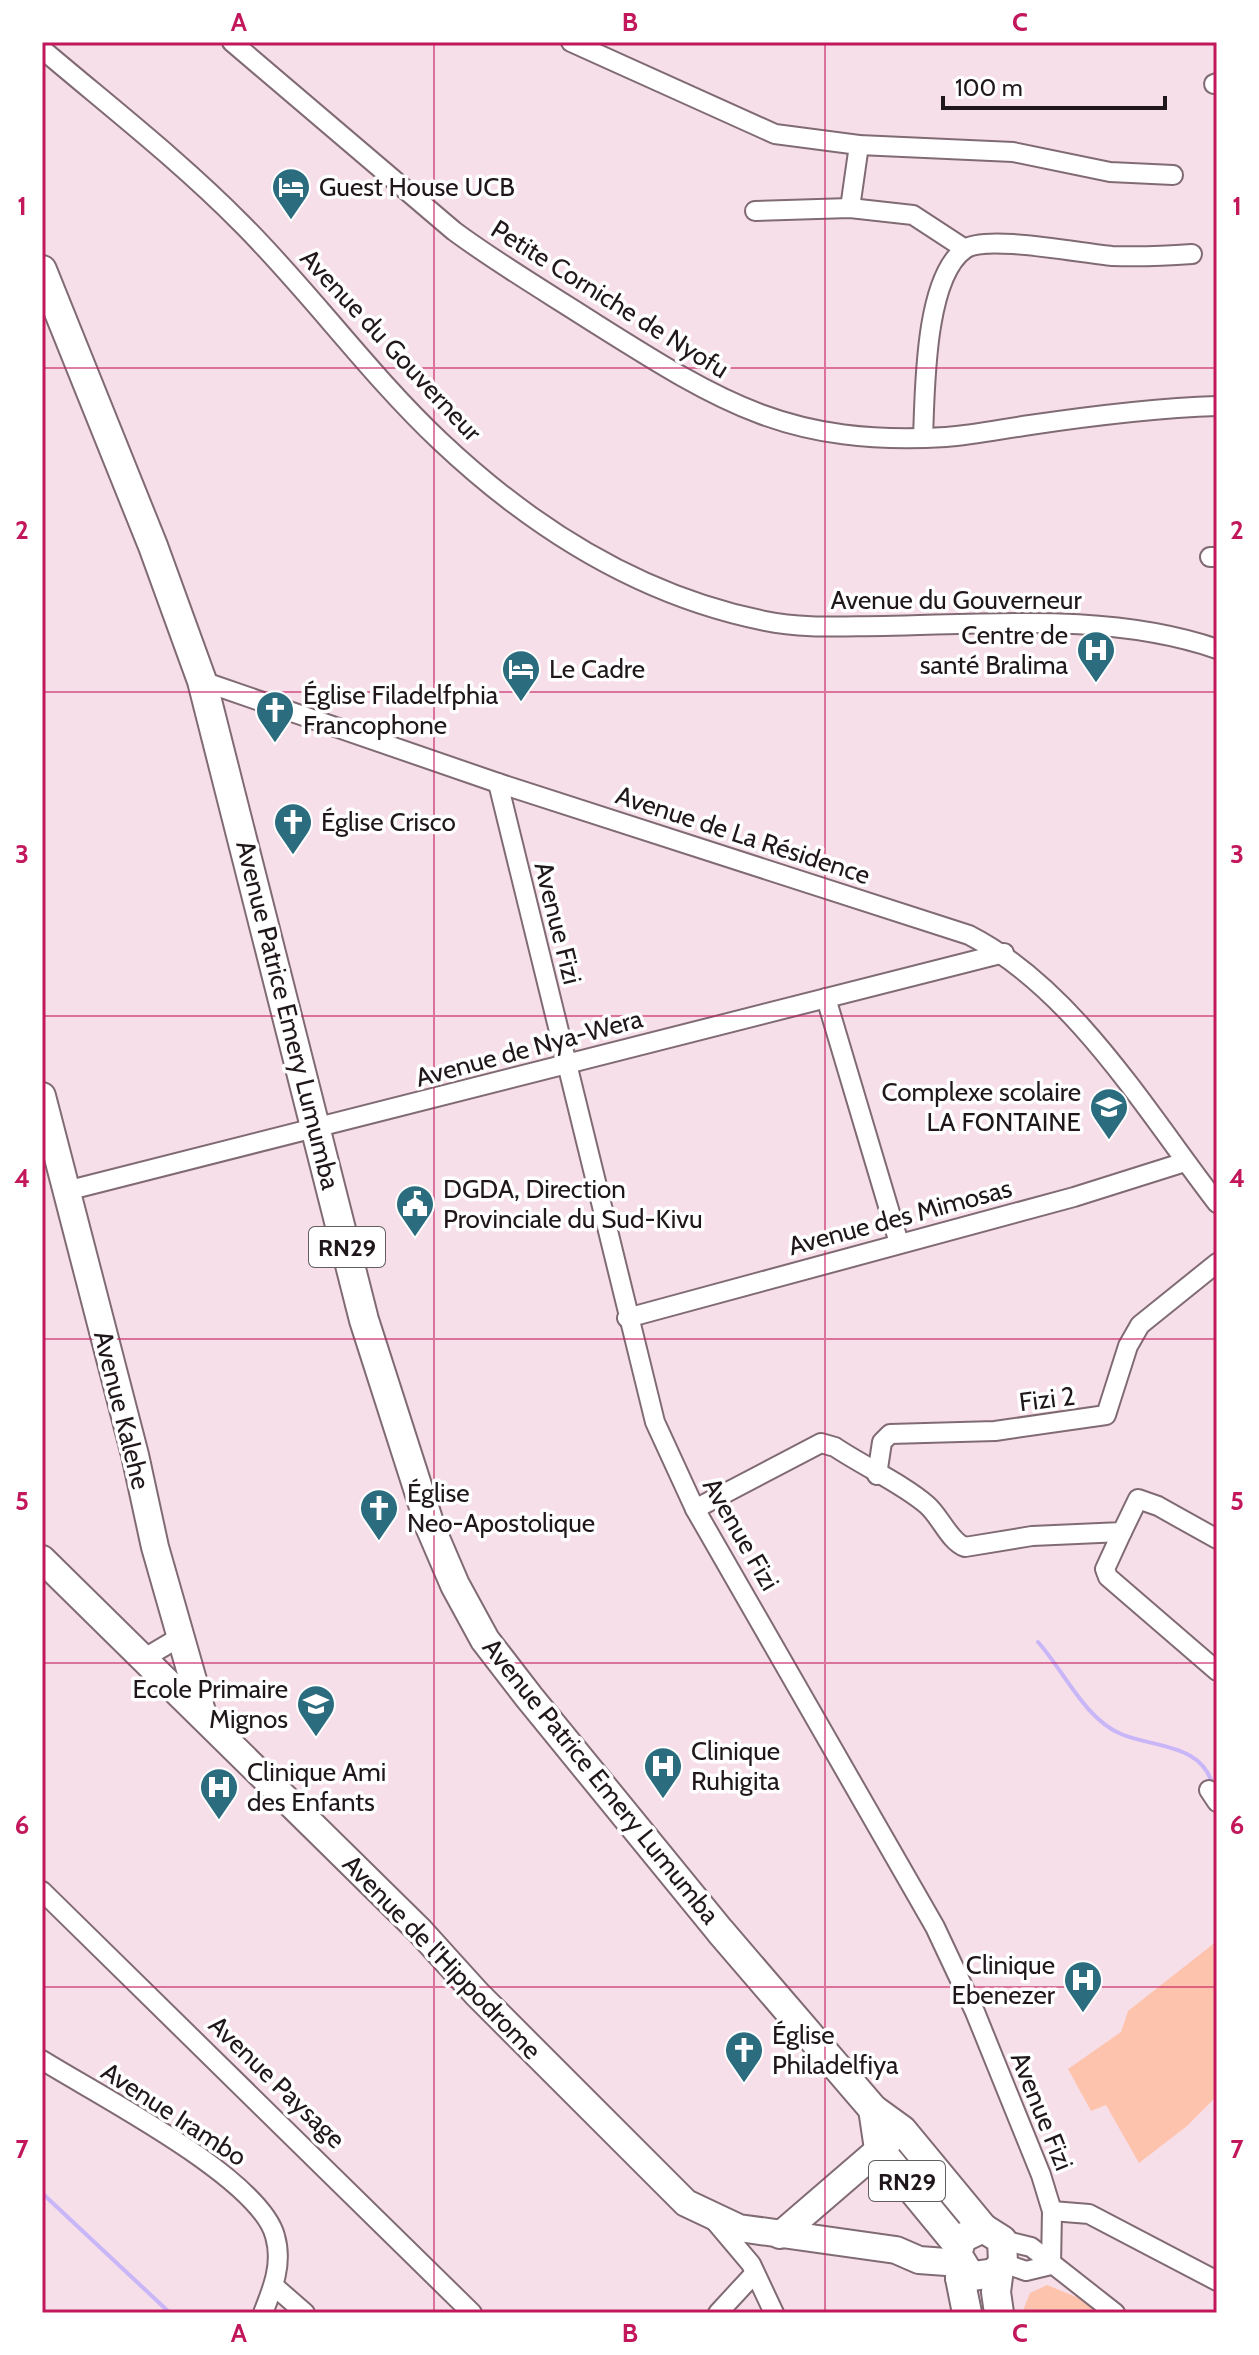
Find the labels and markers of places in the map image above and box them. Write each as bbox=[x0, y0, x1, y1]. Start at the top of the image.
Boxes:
hotel icon: Guest House UCB bbox=[270, 166, 312, 221]
place label: Guest House UCB bbox=[319, 171, 515, 203]
place label: Centre de santé Bralima bbox=[920, 619, 1069, 681]
hospital icon: Centre de santé Bralima bbox=[1075, 629, 1117, 684]
hotel icon: Le Cadre bbox=[500, 648, 542, 703]
place label: Le Cadre bbox=[549, 653, 645, 685]
place label: Église Filadelfphia Francophone bbox=[303, 679, 499, 741]
church icon: Église Filadelfphia Francophone bbox=[254, 689, 296, 744]
church icon: Église Crisco bbox=[272, 801, 314, 856]
place label: Église Crisco bbox=[321, 806, 456, 838]
place label: Complexe scolaire LA FONTAINE bbox=[882, 1076, 1081, 1138]
school or university icon: Complexe scolaire LA FONTAINE bbox=[1088, 1086, 1130, 1141]
place label: DGDA, Direction Provinciale du Sud-Kivu bbox=[443, 1173, 703, 1235]
public building icon: DGDA, Direction Provinciale du Sud-Kivu bbox=[394, 1183, 436, 1238]
place label: Église Neo-Apostolique bbox=[407, 1477, 595, 1539]
church icon: Église Neo-Apostolique bbox=[358, 1487, 400, 1542]
place label: Ecole Primaire Mignos bbox=[133, 1673, 288, 1735]
school or university icon: Ecole Primaire Mignos bbox=[295, 1683, 337, 1738]
place label: Clinique Ruhigita bbox=[691, 1735, 780, 1797]
hospital icon: Clinique Ruhigita bbox=[642, 1745, 684, 1800]
place label: Clinique Ami des Enfants bbox=[247, 1756, 386, 1818]
hospital icon: Clinique Ami des Enfants bbox=[198, 1766, 240, 1821]
place label: Clinique Ebenezer bbox=[952, 1949, 1056, 2011]
hospital icon: Clinique Ebenezer bbox=[1062, 1959, 1104, 2014]
place label: Église Philadelfiya bbox=[772, 2019, 899, 2081]
church icon: Église Philadelfiya bbox=[723, 2029, 765, 2084]

